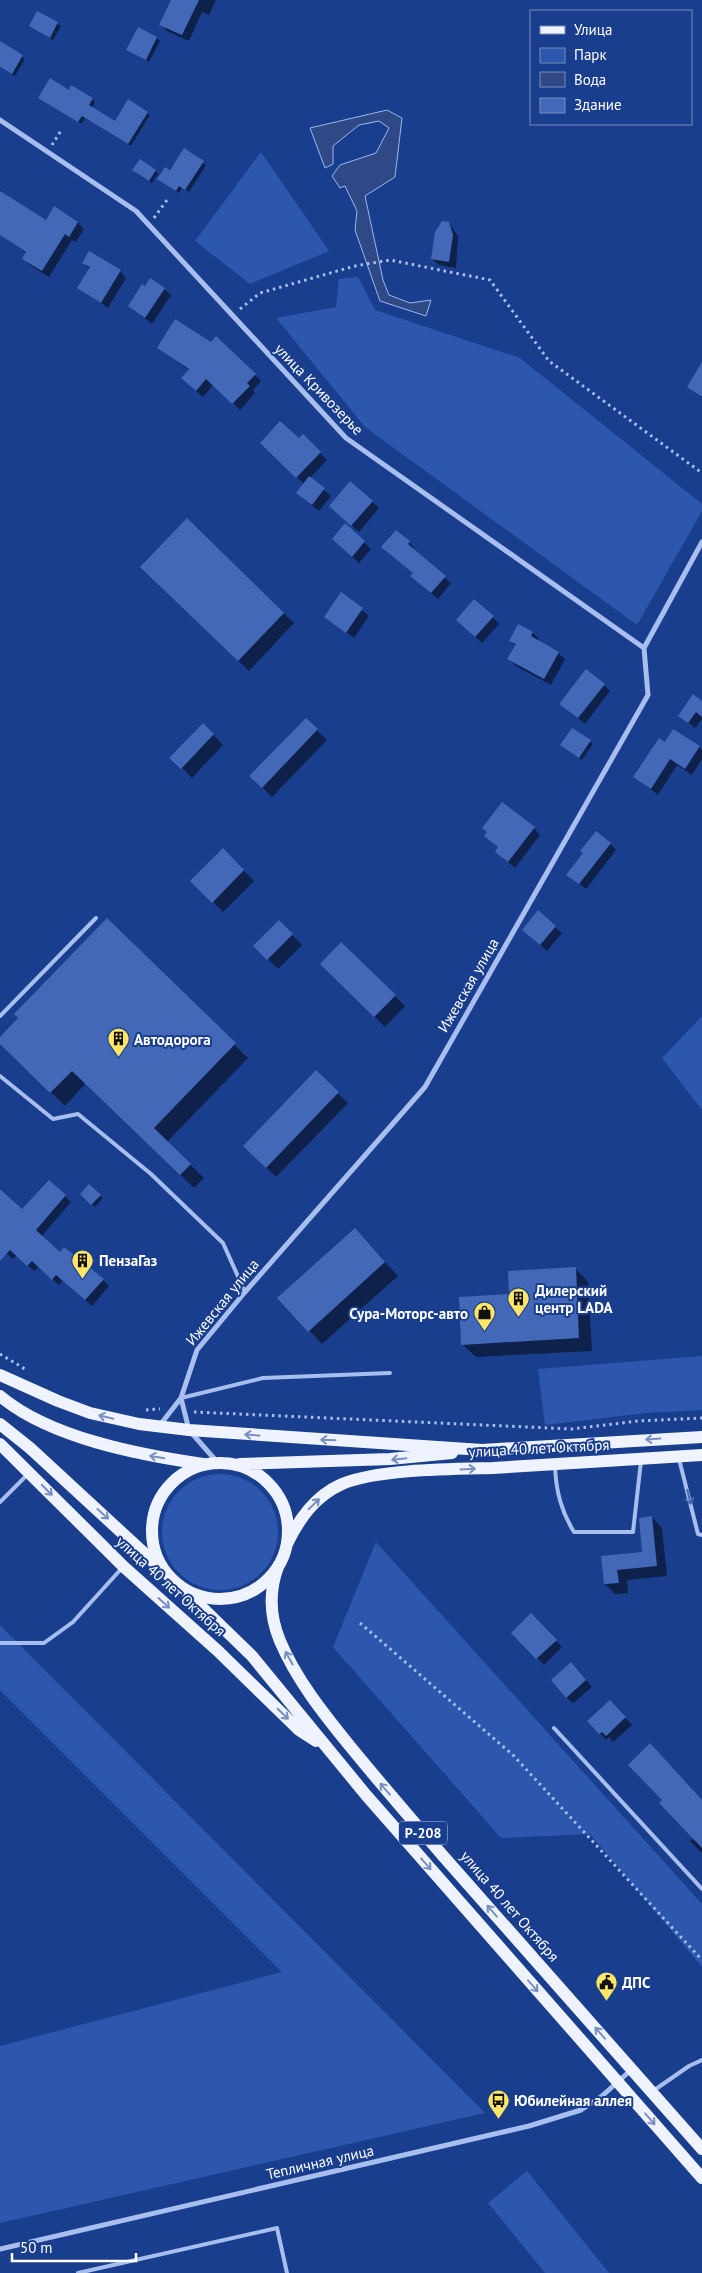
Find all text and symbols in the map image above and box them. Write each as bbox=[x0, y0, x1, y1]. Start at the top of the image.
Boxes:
legend bbox=[530, 10, 692, 125]
text: Улица bbox=[574, 20, 612, 39]
text: Парк bbox=[574, 45, 607, 64]
text: Вода bbox=[574, 70, 606, 89]
text: Здание bbox=[574, 95, 622, 114]
street label: улица Кривозерье bbox=[271, 339, 367, 439]
street label: Ижевская улица bbox=[433, 934, 503, 1036]
building icon: Автодорога bbox=[106, 1027, 130, 1058]
place label: Автодорога bbox=[134, 1030, 211, 1049]
building icon: ПензаГаз bbox=[71, 1248, 95, 1279]
place label: ПензаГаз bbox=[99, 1251, 157, 1270]
street label: Ижевская улица bbox=[181, 1255, 263, 1349]
place label: Дилерский центр LADA bbox=[535, 1281, 613, 1317]
building icon: Дилерский центр LADA bbox=[507, 1287, 531, 1318]
shop icon: Сура-Моторс-авто bbox=[472, 1301, 496, 1332]
place label: Сура-Моторс-авто bbox=[349, 1304, 468, 1323]
one-way arrow bbox=[99, 1412, 115, 1421]
one-way arrow bbox=[244, 1430, 260, 1439]
one-way arrow bbox=[321, 1435, 337, 1444]
street label: улица 40 лет Октября bbox=[468, 1435, 610, 1461]
one-way arrow bbox=[646, 1435, 662, 1444]
one-way arrow bbox=[149, 1452, 165, 1462]
one-way arrow bbox=[391, 1454, 407, 1463]
one-way arrow bbox=[460, 1464, 476, 1473]
one-way arrow bbox=[41, 1484, 53, 1497]
one-way arrow bbox=[685, 1489, 694, 1505]
one-way arrow bbox=[308, 1498, 320, 1510]
one-way arrow bbox=[96, 1508, 109, 1520]
street label: улица 40 лет Октября bbox=[112, 1532, 230, 1640]
one-way arrow bbox=[157, 1597, 170, 1609]
one-way arrow bbox=[284, 1651, 294, 1666]
one-way arrow bbox=[276, 1708, 289, 1720]
one-way arrow bbox=[379, 1783, 391, 1796]
road number: Р-208 bbox=[399, 1822, 447, 1845]
street label: улица 40 лет Октября bbox=[457, 1847, 563, 1965]
one-way arrow bbox=[420, 1857, 432, 1870]
one-way arrow bbox=[487, 1905, 498, 1918]
public building icon: ДПС bbox=[594, 1970, 618, 2001]
place label: ДПС bbox=[622, 1973, 651, 1992]
one-way arrow bbox=[528, 1979, 539, 1992]
one-way arrow bbox=[594, 2026, 606, 2039]
bus stop icon: Юбилейная аллея bbox=[486, 2088, 510, 2119]
place label: Юбилейная аллея bbox=[514, 2091, 632, 2110]
one-way arrow bbox=[644, 2112, 656, 2125]
street label: Тепличная улица bbox=[264, 2140, 376, 2184]
scale bar bbox=[12, 2230, 136, 2262]
text: 50 m bbox=[20, 2238, 53, 2257]

